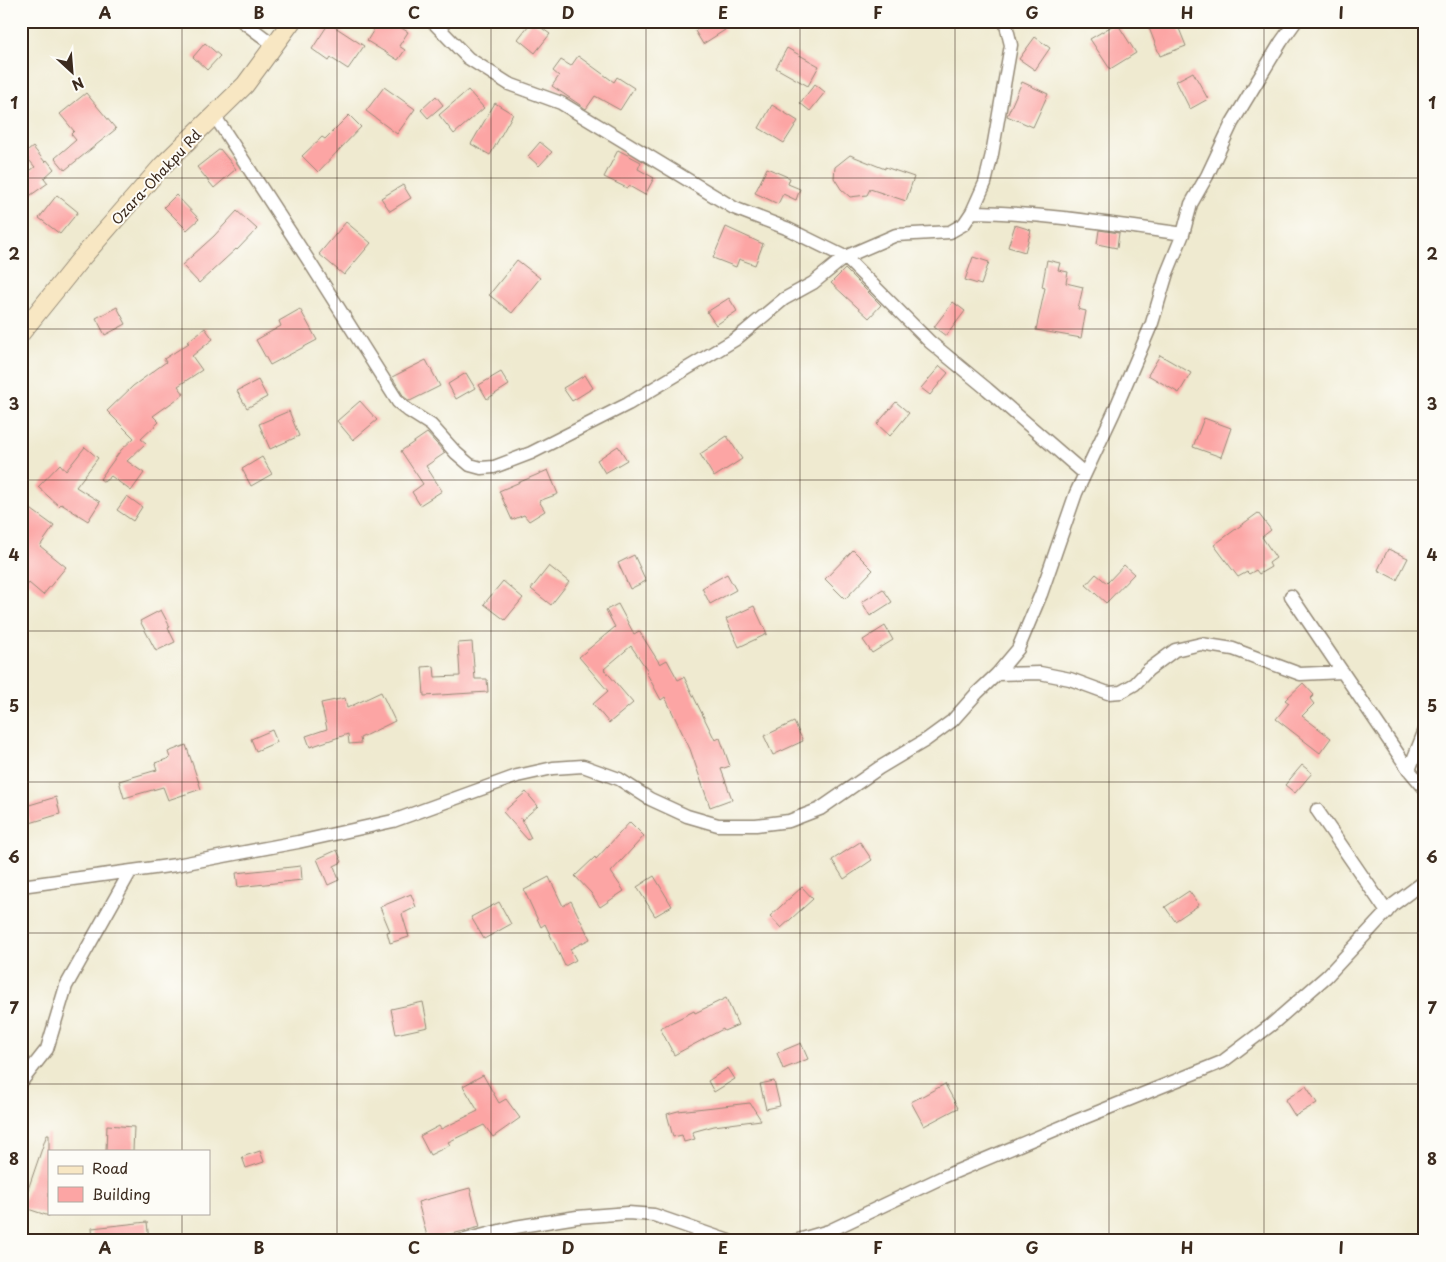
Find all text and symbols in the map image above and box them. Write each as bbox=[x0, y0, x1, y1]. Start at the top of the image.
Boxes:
text: A bbox=[99, 0, 112, 24]
text: B bbox=[254, 0, 265, 24]
text: C bbox=[408, 0, 420, 24]
text: D bbox=[562, 0, 574, 24]
text: E bbox=[718, 0, 728, 24]
text: F bbox=[873, 0, 883, 24]
text: G bbox=[1025, 0, 1039, 24]
text: H bbox=[1181, 0, 1193, 24]
text: I bbox=[1338, 0, 1344, 24]
north arrow bbox=[48, 48, 98, 98]
text: N bbox=[68, 72, 88, 96]
text: 1 bbox=[10, 90, 18, 114]
text: 1 bbox=[1428, 90, 1436, 114]
street label: Ozara-Ohakpu Rd bbox=[106, 124, 206, 229]
text: 2 bbox=[8, 241, 20, 265]
text: 2 bbox=[1426, 241, 1438, 265]
text: 3 bbox=[9, 391, 19, 415]
text: 3 bbox=[1427, 391, 1437, 415]
text: 4 bbox=[9, 542, 20, 566]
text: 4 bbox=[1427, 542, 1438, 566]
text: 5 bbox=[9, 693, 19, 717]
text: 5 bbox=[1427, 693, 1437, 717]
text: 6 bbox=[8, 844, 20, 868]
text: 6 bbox=[1426, 844, 1438, 868]
text: 7 bbox=[9, 995, 19, 1019]
text: 7 bbox=[1427, 995, 1437, 1019]
text: 8 bbox=[9, 1146, 19, 1170]
text: 8 bbox=[1427, 1146, 1437, 1170]
legend bbox=[48, 1150, 210, 1214]
text: Road bbox=[92, 1156, 128, 1179]
text: Building bbox=[92, 1182, 151, 1205]
text: A bbox=[99, 1235, 112, 1259]
text: B bbox=[254, 1235, 265, 1259]
text: C bbox=[408, 1235, 420, 1259]
text: D bbox=[562, 1235, 574, 1259]
text: E bbox=[718, 1235, 728, 1259]
text: F bbox=[873, 1235, 883, 1259]
text: G bbox=[1025, 1235, 1039, 1259]
text: H bbox=[1181, 1235, 1193, 1259]
text: I bbox=[1338, 1235, 1344, 1259]

